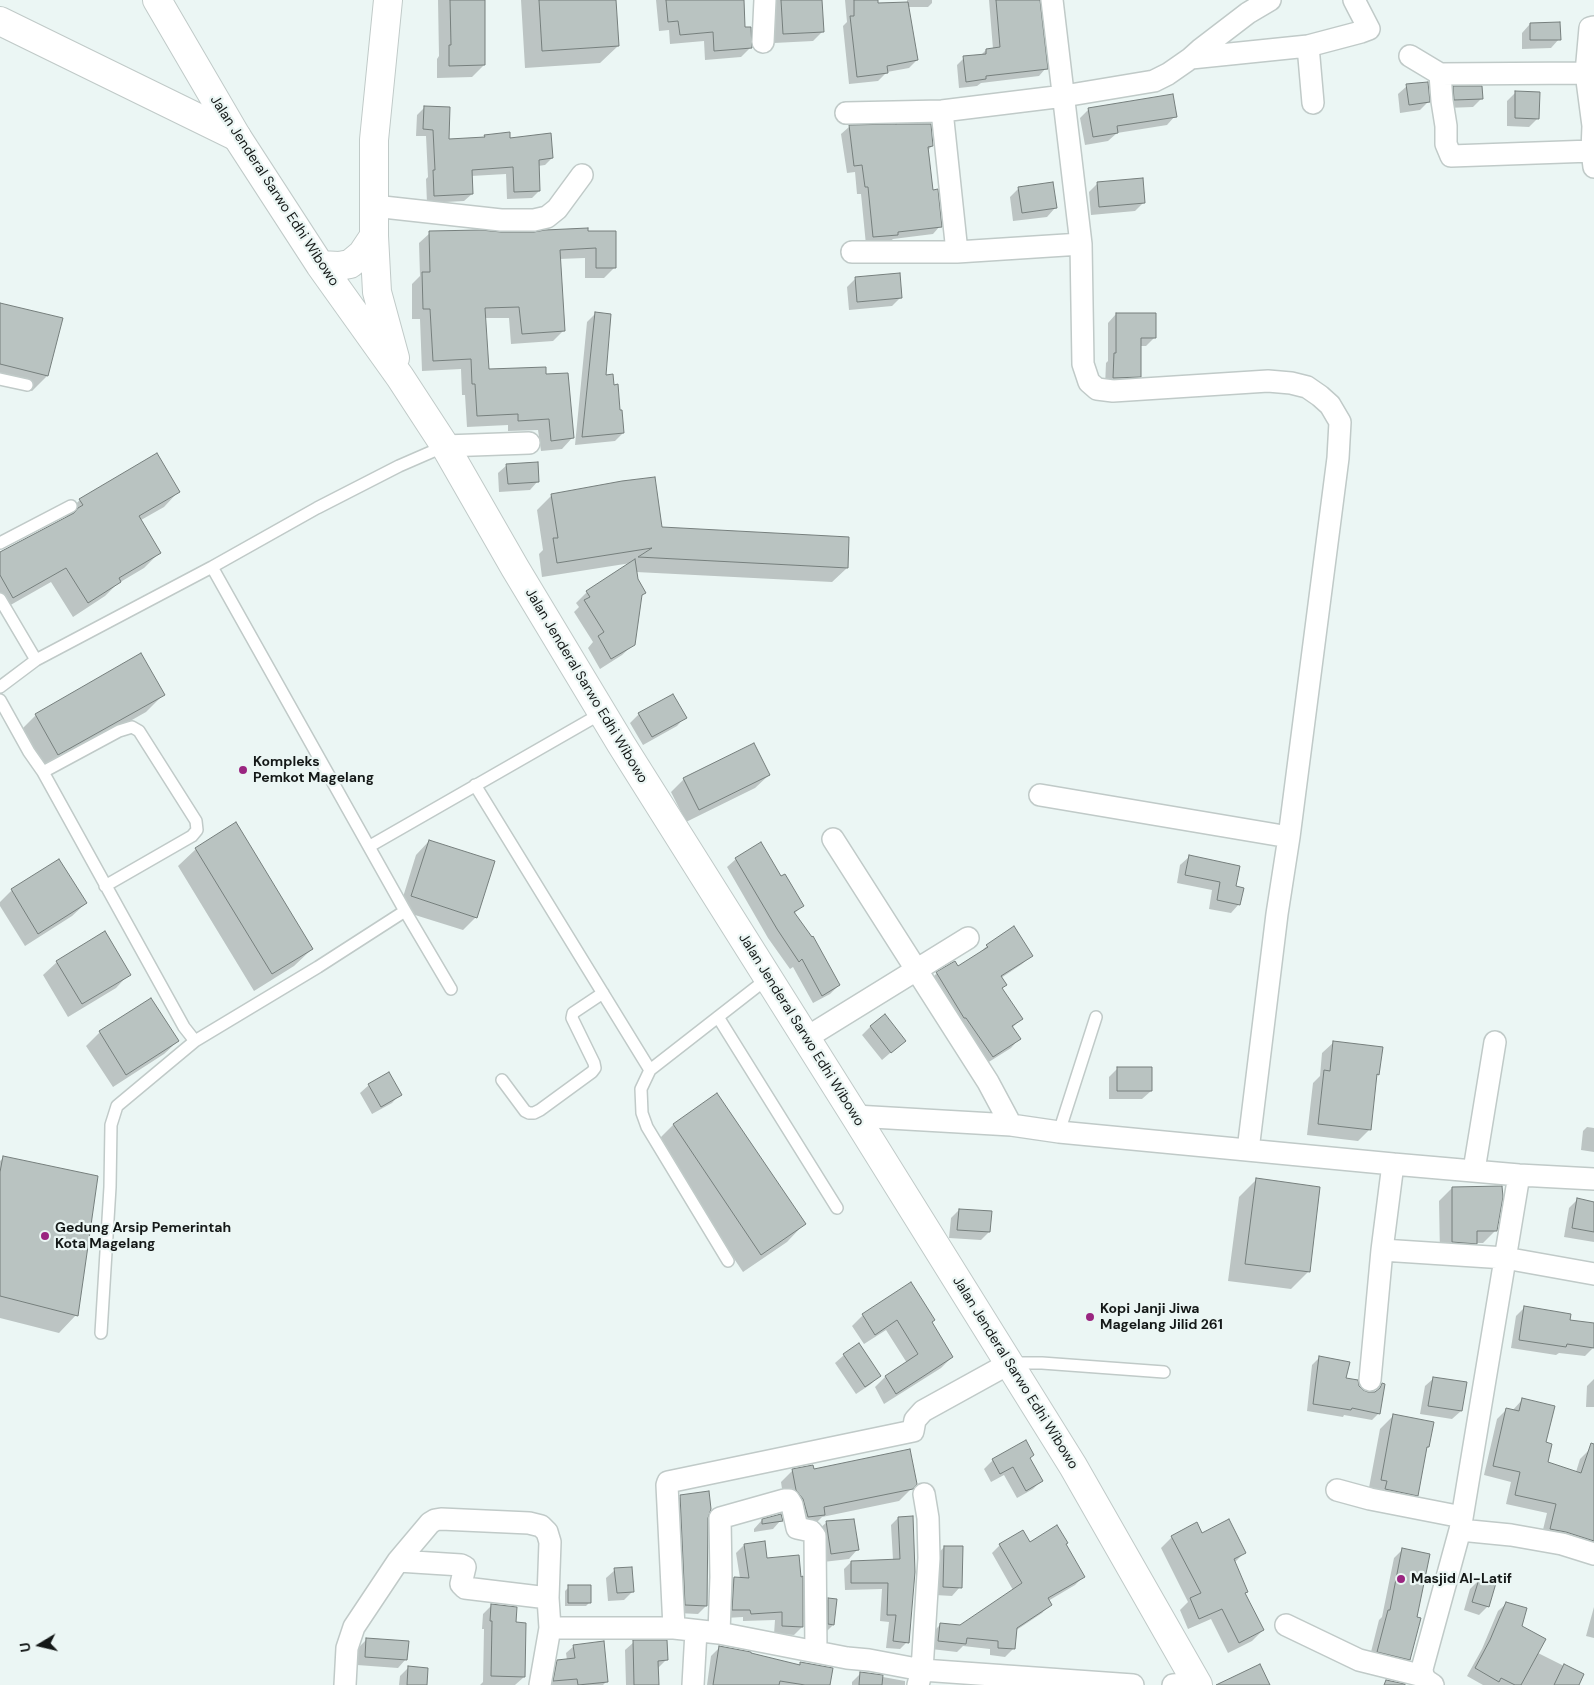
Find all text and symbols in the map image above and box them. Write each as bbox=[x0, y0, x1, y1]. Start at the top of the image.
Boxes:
street label: Jalan Jenderal Sarwo Edhi Wibowo bbox=[206, 92, 342, 290]
street label: Jalan Jenderal Sarwo Edhi Wibowo bbox=[521, 586, 651, 786]
place label: Kompleks Pemkot Magelang bbox=[253, 754, 374, 786]
marker: Kompleks Pemkot Magelang bbox=[237, 764, 249, 776]
street label: Jalan Jenderal Sarwo Edhi Wibowo bbox=[734, 931, 868, 1129]
place label: Gedung Arsip Pemerintah Kota Magelang bbox=[55, 1220, 231, 1252]
marker: Gedung Arsip Pemerintah Kota Magelang bbox=[39, 1230, 51, 1242]
street label: Jalan Jenderal Sarwo Edhi Wibowo bbox=[948, 1274, 1082, 1472]
place label: Kopi Janji Jiwa Magelang Jilid 261 bbox=[1100, 1301, 1223, 1334]
marker: Kopi Janji Jiwa Magelang Jilid 261 bbox=[1084, 1311, 1096, 1323]
place label: Masjid Al-Latif bbox=[1411, 1571, 1512, 1587]
marker: Masjid Al-Latif bbox=[1395, 1573, 1407, 1585]
north arrow bbox=[15, 1620, 65, 1670]
text: U bbox=[16, 1641, 35, 1653]

